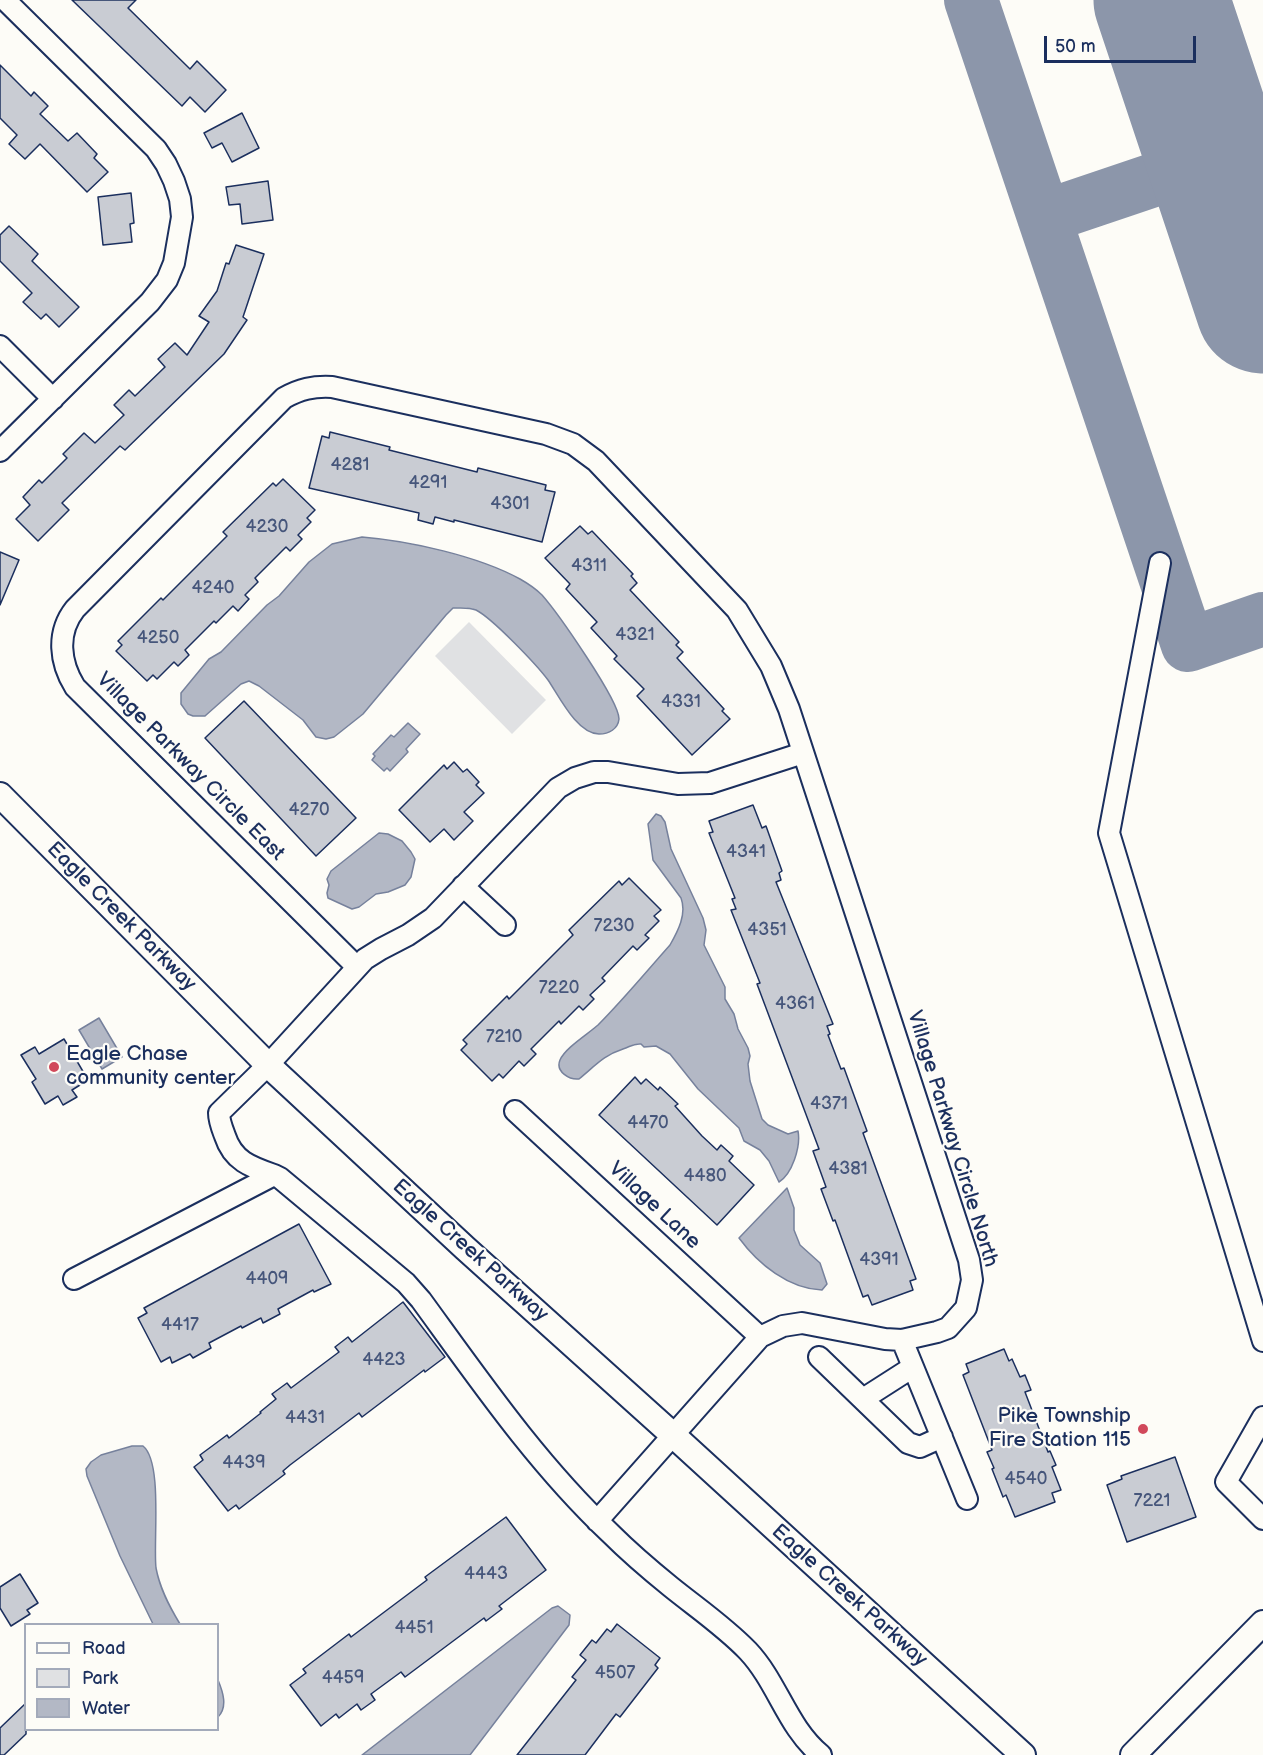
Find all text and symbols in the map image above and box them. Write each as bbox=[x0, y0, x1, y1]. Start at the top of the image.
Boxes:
scale bar bbox=[1047, 24, 1198, 62]
text: 50 m bbox=[1055, 36, 1096, 57]
house number: 4281 bbox=[330, 454, 370, 476]
house number: 4291 bbox=[409, 472, 447, 494]
house number: 4301 bbox=[490, 493, 530, 515]
house number: 4230 bbox=[246, 516, 288, 538]
house number: 4311 bbox=[571, 555, 607, 577]
house number: 4240 bbox=[192, 577, 234, 599]
house number: 4321 bbox=[615, 624, 655, 646]
house number: 4250 bbox=[137, 627, 179, 649]
street label: Village Parkway Circle East bbox=[91, 668, 289, 866]
house number: 4331 bbox=[661, 691, 701, 713]
house number: 4270 bbox=[288, 799, 330, 821]
street label: Eagle Creek Parkway bbox=[41, 837, 201, 997]
house number: 4341 bbox=[726, 841, 766, 863]
house number: 7230 bbox=[594, 915, 634, 937]
house number: 4351 bbox=[747, 919, 787, 941]
house number: 7220 bbox=[539, 977, 579, 999]
house number: 4361 bbox=[775, 993, 815, 1015]
street label: Village Parkway Circle North bbox=[901, 1008, 1003, 1270]
house number: 7210 bbox=[486, 1026, 522, 1048]
place label: Eagle Chase community center bbox=[66, 1042, 235, 1092]
marker: Eagle Chase community center bbox=[47, 1060, 61, 1074]
house number: 4371 bbox=[810, 1093, 848, 1115]
house number: 4470 bbox=[627, 1112, 669, 1134]
street label: Village Lane bbox=[603, 1157, 705, 1255]
house number: 4381 bbox=[828, 1158, 868, 1180]
house number: 4480 bbox=[683, 1165, 727, 1187]
street label: Eagle Creek Parkway bbox=[387, 1174, 553, 1328]
house number: 4391 bbox=[859, 1249, 899, 1271]
house number: 4409 bbox=[246, 1268, 288, 1290]
house number: 4417 bbox=[161, 1314, 199, 1336]
house number: 4423 bbox=[362, 1349, 406, 1371]
place label: Pike Township Fire Station 115 bbox=[989, 1404, 1131, 1454]
house number: 4431 bbox=[285, 1407, 325, 1429]
marker: Pike Township Fire Station 115 bbox=[1136, 1422, 1150, 1436]
house number: 4439 bbox=[222, 1452, 266, 1474]
house number: 4540 bbox=[1005, 1468, 1047, 1490]
house number: 7221 bbox=[1134, 1490, 1170, 1512]
street label: Eagle Creek Parkway bbox=[766, 1519, 932, 1673]
house number: 4443 bbox=[464, 1563, 508, 1585]
house number: 4451 bbox=[394, 1617, 434, 1639]
legend bbox=[24, 1623, 219, 1731]
text: Road bbox=[82, 1638, 126, 1659]
house number: 4507 bbox=[595, 1662, 635, 1684]
house number: 4459 bbox=[322, 1667, 364, 1689]
text: Park bbox=[82, 1668, 118, 1689]
text: Water bbox=[82, 1698, 130, 1719]

